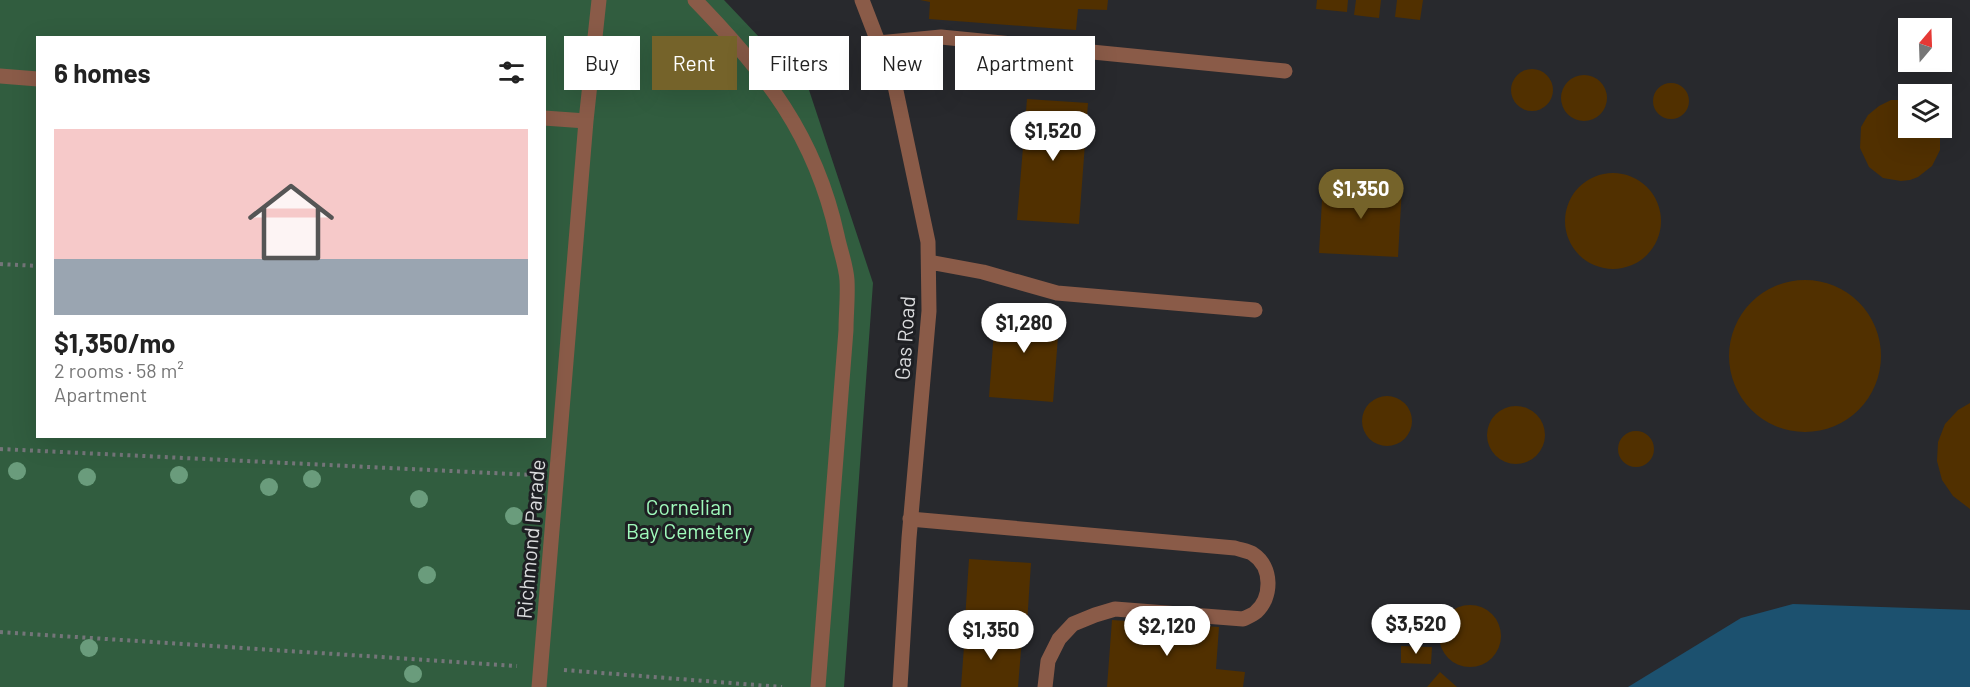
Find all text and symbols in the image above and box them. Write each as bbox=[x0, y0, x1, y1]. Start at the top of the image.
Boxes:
north arrow bbox=[1898, 18, 1952, 72]
map controls bbox=[1898, 18, 1952, 138]
chip: Buy bbox=[564, 36, 640, 90]
chip: Rent bbox=[652, 36, 737, 90]
chip: Filters bbox=[749, 36, 849, 90]
chip: New bbox=[861, 36, 943, 90]
chip: Apartment bbox=[955, 36, 1095, 90]
icon: filters bbox=[495, 56, 528, 89]
text: 6 homes bbox=[54, 57, 151, 88]
button: layers bbox=[1898, 84, 1952, 138]
pin: $1,520 bbox=[1004, 111, 1102, 162]
text: $1,520 bbox=[1024, 118, 1082, 142]
icon: home bbox=[237, 168, 345, 276]
pin: $1,350 bbox=[1312, 169, 1410, 220]
text: $1,350 bbox=[1333, 176, 1389, 200]
street label: Gas Road bbox=[889, 295, 919, 381]
pin: $1,280 bbox=[975, 303, 1073, 354]
text: $1,280 bbox=[995, 310, 1053, 334]
text: $1,350/mo bbox=[54, 327, 176, 358]
text: 2 rooms · 58 m² bbox=[54, 358, 184, 382]
text: Apartment bbox=[54, 382, 147, 406]
street label: Richmond Parade bbox=[511, 458, 549, 620]
park label: Cornelian Bay Cemetery bbox=[626, 494, 752, 543]
pin: $3,520 bbox=[1367, 604, 1465, 655]
pin: $2,120 bbox=[1118, 606, 1216, 657]
pin: $1,350 bbox=[942, 610, 1040, 661]
text: $3,520 bbox=[1386, 611, 1446, 635]
text: $2,120 bbox=[1138, 613, 1196, 637]
text: $1,350 bbox=[963, 617, 1019, 641]

